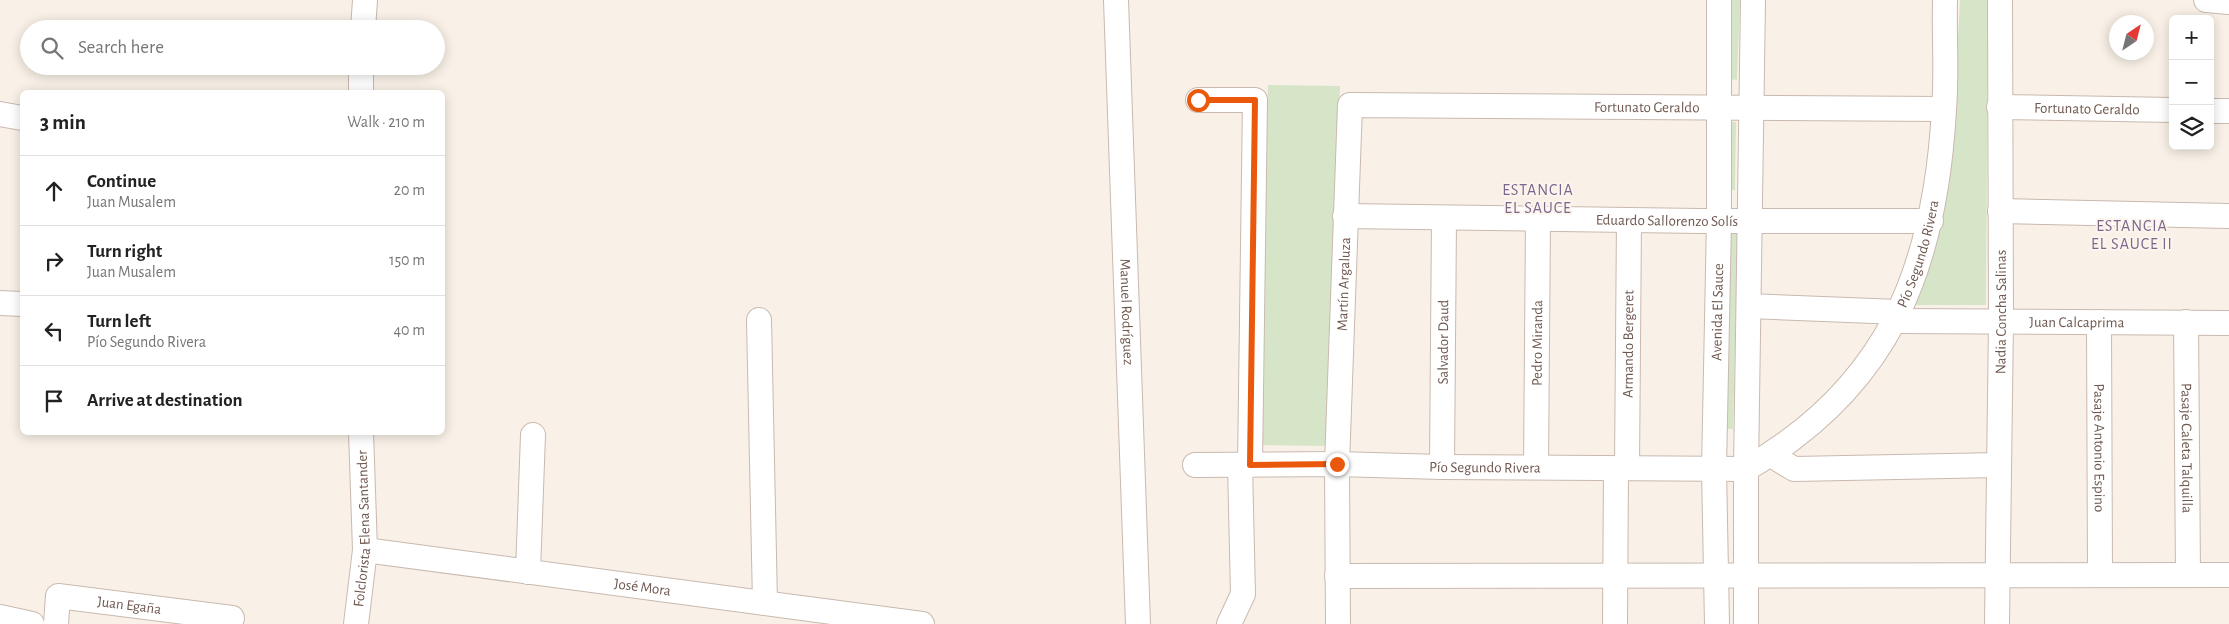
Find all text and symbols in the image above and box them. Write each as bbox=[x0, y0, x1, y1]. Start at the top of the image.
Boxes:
north arrow bbox=[2109, 15, 2154, 60]
map controls bbox=[2169, 15, 2214, 150]
button: + bbox=[2169, 15, 2214, 60]
search box bbox=[20, 20, 445, 75]
icon: search bbox=[38, 34, 66, 62]
text: Search here bbox=[78, 38, 164, 57]
button: − bbox=[2169, 60, 2214, 105]
route start bbox=[1187, 89, 1210, 112]
street label: Fortunato Geraldo bbox=[1594, 100, 1700, 115]
street label: Fortunato Geraldo bbox=[2034, 101, 2140, 117]
button: layers bbox=[2169, 105, 2214, 150]
text: 3 min bbox=[40, 112, 86, 133]
text: Walk · 210 m bbox=[347, 114, 425, 130]
text: Continue bbox=[87, 172, 156, 191]
icon: ahead bbox=[40, 177, 68, 205]
text: 20 m bbox=[394, 182, 425, 198]
district label: ESTANCIA EL SAUCE bbox=[1502, 182, 1574, 216]
text: Juan Musalem bbox=[87, 194, 176, 210]
street label: Pío Segundo Rivera bbox=[1895, 199, 1942, 310]
street label: Eduardo Sallorenzo Solís bbox=[1596, 213, 1738, 229]
district label: ESTANCIA EL SAUCE II bbox=[2091, 218, 2173, 252]
street label: Martín Argaluza bbox=[1335, 237, 1353, 331]
text: Turn right bbox=[87, 242, 162, 261]
icon: right bbox=[40, 247, 68, 275]
street label: Nadia Concha Salinas bbox=[1993, 250, 2009, 374]
text: 150 m bbox=[389, 252, 425, 268]
street label: Manuel Rodríguez bbox=[1117, 258, 1136, 365]
street label: Avenida El Sauce bbox=[1709, 263, 1726, 361]
text: Juan Musalem bbox=[87, 264, 176, 280]
street label: Armando Bergeret bbox=[1621, 290, 1636, 398]
street label: Salvador Daud bbox=[1436, 299, 1451, 384]
street label: Pedro Miranda bbox=[1530, 300, 1545, 386]
text: Turn left bbox=[87, 312, 151, 331]
street label: Juan Calcaprima bbox=[2029, 315, 2125, 330]
icon: left bbox=[40, 317, 68, 345]
text: 40 m bbox=[393, 322, 425, 338]
text: Pío Segundo Rivera bbox=[87, 334, 206, 350]
street label: Pasaje Caleta Talquilla bbox=[2178, 383, 2195, 513]
street label: Pasaje Antonio Espino bbox=[2091, 384, 2107, 512]
icon: arrive bbox=[40, 387, 68, 415]
text: Arrive at destination bbox=[87, 391, 243, 410]
street label: Folclorista Elena Santander bbox=[351, 450, 373, 608]
route end bbox=[1326, 453, 1349, 476]
street label: Pío Segundo Rivera bbox=[1429, 460, 1541, 476]
street label: José Mora bbox=[613, 576, 672, 599]
street label: Juan Egaña bbox=[96, 594, 162, 617]

